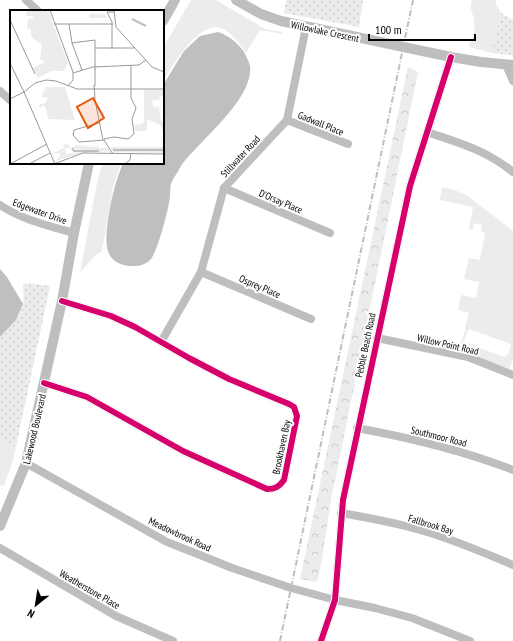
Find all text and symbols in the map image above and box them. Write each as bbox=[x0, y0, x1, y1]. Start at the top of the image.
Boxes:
inset map bbox=[10, 10, 164, 164]
scale bar bbox=[369, 16, 475, 42]
street label: Willowlake Crescent bbox=[290, 18, 360, 45]
text: 100 m bbox=[375, 22, 402, 37]
street label: Gadwall Place bbox=[296, 108, 346, 139]
street label: Stillwater Road bbox=[218, 133, 263, 180]
street label: D'Orsay Place bbox=[257, 186, 305, 216]
street label: Edgewater Drive bbox=[11, 196, 69, 227]
street label: Osprey Place bbox=[237, 272, 283, 301]
street label: Pebble Beach Road bbox=[352, 312, 379, 379]
street label: Willow Point Road bbox=[416, 331, 480, 358]
street label: Lakewood Boulevard bbox=[20, 393, 49, 465]
street label: Brookhaven Bay bbox=[269, 418, 294, 476]
street label: Southmoor Road bbox=[410, 423, 468, 450]
street label: Fallbrook Bay bbox=[407, 511, 455, 538]
street label: Meadowbrook Road bbox=[146, 514, 213, 555]
street label: Weatherstone Place bbox=[57, 567, 122, 612]
north arrow bbox=[16, 585, 56, 625]
text: N bbox=[25, 606, 37, 621]

